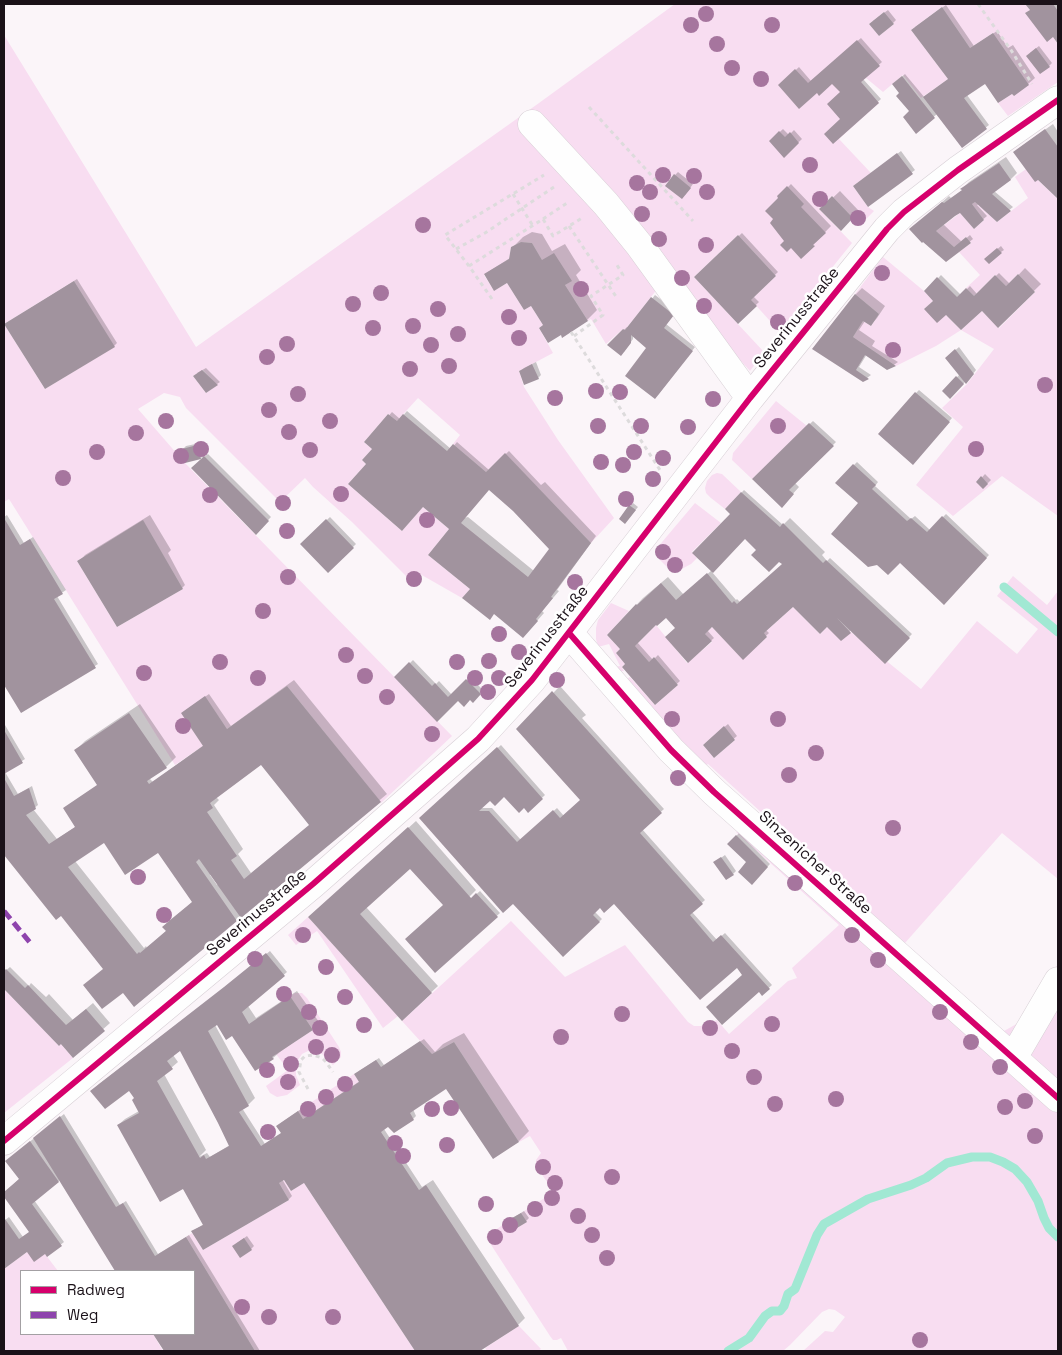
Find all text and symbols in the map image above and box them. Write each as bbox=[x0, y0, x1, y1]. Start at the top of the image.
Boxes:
street label: Severinusstraße bbox=[750, 264, 844, 372]
street label: Severinusstraße bbox=[501, 582, 593, 692]
street label: Sinzenicher Straße bbox=[755, 807, 875, 919]
street label: Severinusstraße bbox=[203, 866, 311, 960]
legend bbox=[20, 1270, 195, 1335]
text: Radweg bbox=[67, 1280, 125, 1299]
text: Weg bbox=[67, 1305, 98, 1324]

